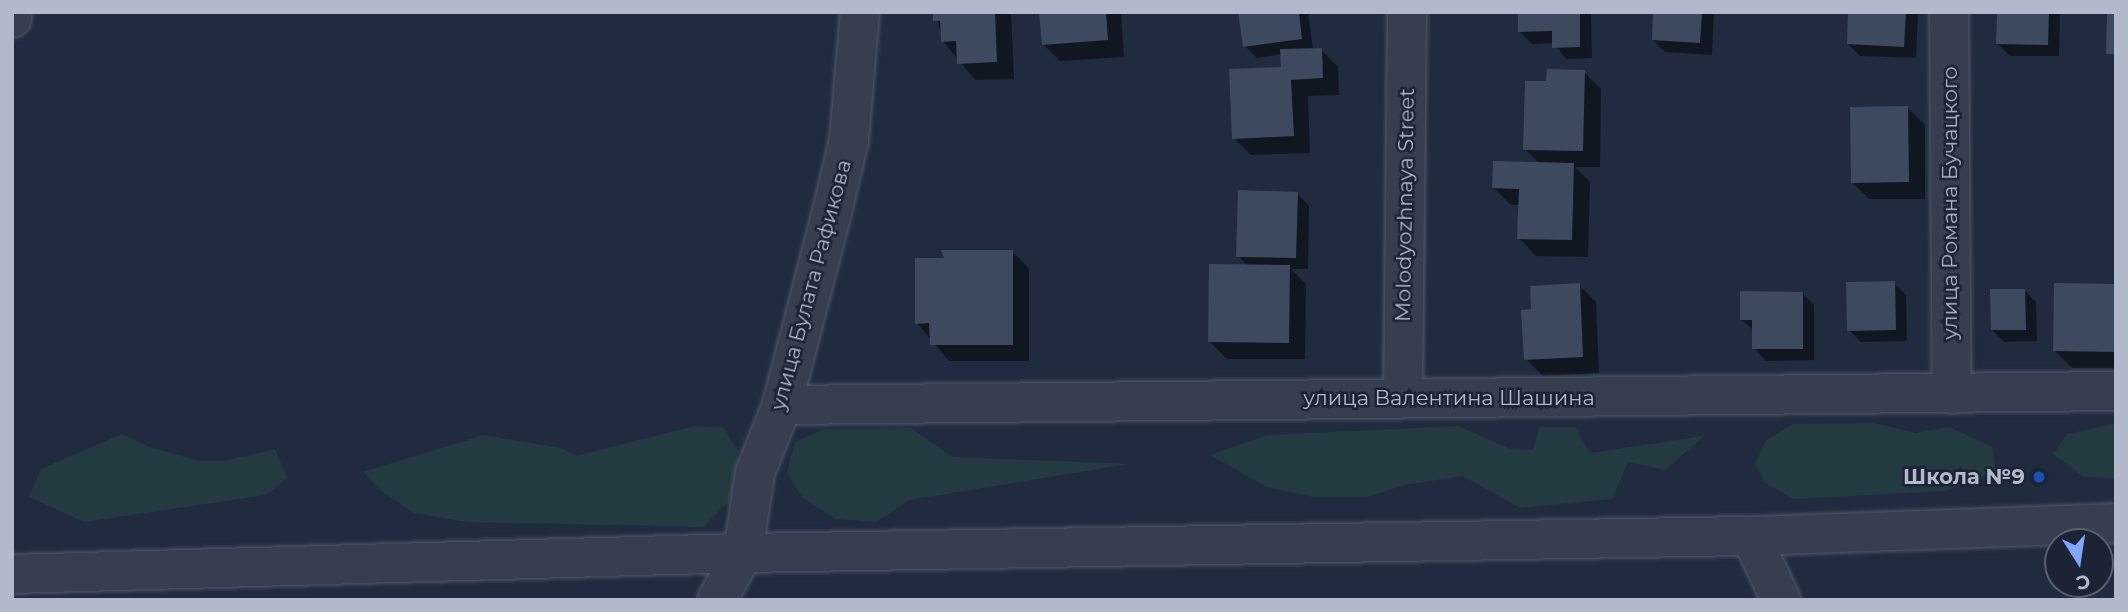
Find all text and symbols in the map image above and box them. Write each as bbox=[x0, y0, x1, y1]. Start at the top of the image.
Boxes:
street label: улица Романа Бучацкого bbox=[1937, 66, 1963, 340]
street label: Molodyozhnaya Street bbox=[1390, 88, 1420, 322]
street label: улица Булата Рафикова bbox=[765, 157, 857, 413]
street label: улица Валентина Шашина bbox=[1303, 385, 1595, 411]
place label: Школа №9 bbox=[1903, 464, 2025, 490]
marker: Школа №9 bbox=[2031, 469, 2047, 485]
north arrow bbox=[2044, 528, 2114, 598]
text: С bbox=[2074, 569, 2092, 595]

